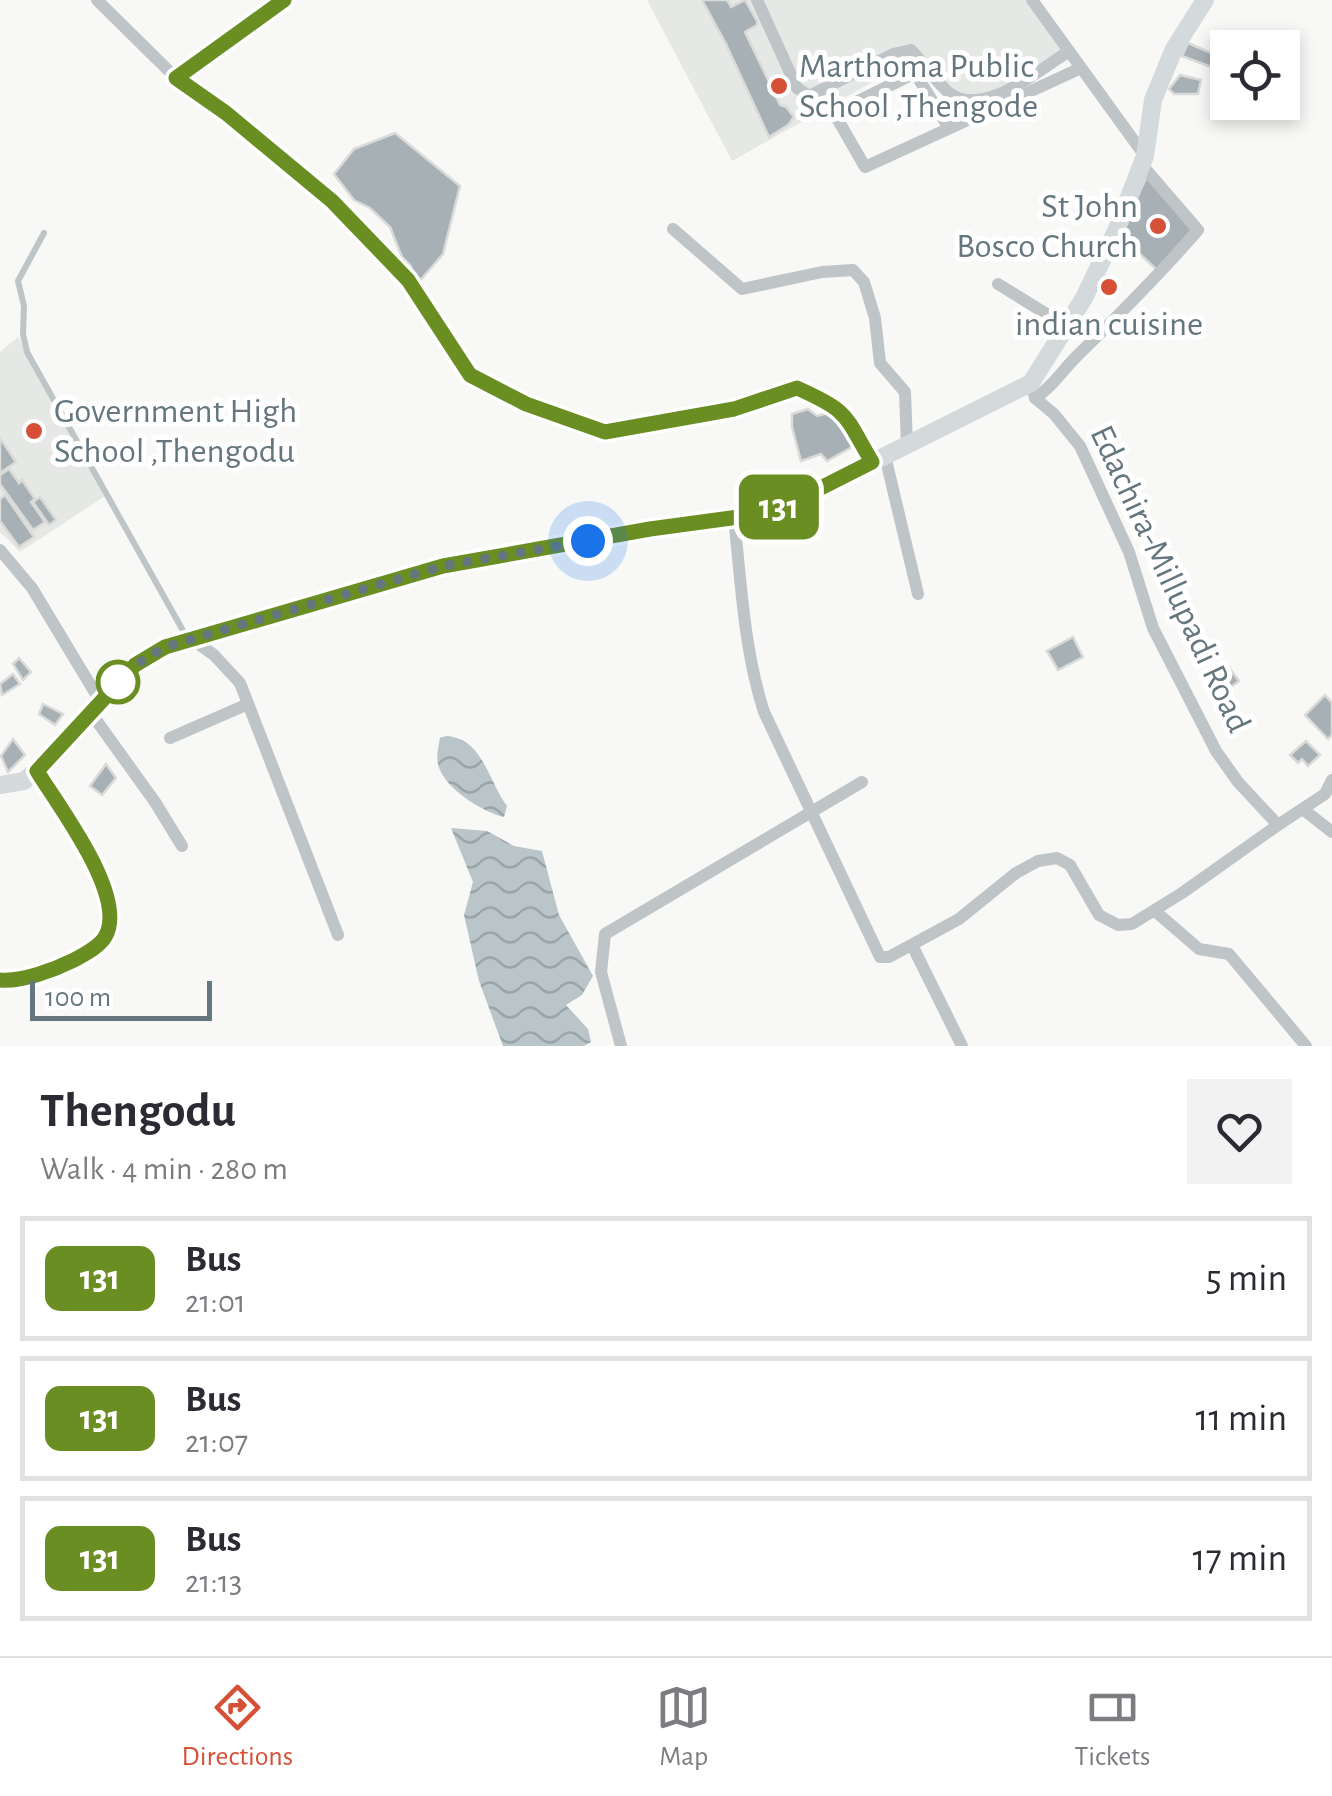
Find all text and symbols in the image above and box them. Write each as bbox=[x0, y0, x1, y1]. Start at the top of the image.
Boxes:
map controls bbox=[1210, 30, 1300, 120]
button: locate bbox=[1210, 30, 1300, 120]
place label: Marthoma Public School ,Thengode bbox=[799, 49, 1038, 124]
marker: Marthoma Public School ,Thengode bbox=[768, 75, 790, 97]
place label: St John Bosco Church bbox=[956, 189, 1138, 264]
marker: St John Bosco Church bbox=[1147, 215, 1169, 237]
marker: indian cuisine bbox=[1098, 276, 1120, 298]
place label: indian cuisine bbox=[1015, 307, 1203, 342]
place label: Government High School ,Thengodu bbox=[54, 394, 297, 469]
marker: Government High School ,Thengodu bbox=[23, 420, 45, 442]
street label: Edachira-Millupadi Road bbox=[1083, 420, 1257, 738]
line badge: 131 bbox=[722, 474, 836, 540]
text: 131 bbox=[759, 490, 799, 525]
your location bbox=[563, 516, 613, 566]
unlabelled marker bbox=[97, 661, 139, 703]
scale bar bbox=[30, 976, 212, 1020]
text: 100 m bbox=[45, 984, 111, 1012]
button: heart bbox=[1187, 1079, 1292, 1184]
text: Thengodu bbox=[40, 1088, 236, 1136]
text: Walk · 4 min · 280 m bbox=[40, 1153, 288, 1185]
text: Bus bbox=[185, 1241, 241, 1279]
text: 5 min bbox=[1206, 1260, 1287, 1298]
text: 131 bbox=[80, 1261, 120, 1296]
text: 21:01 bbox=[185, 1286, 246, 1318]
text: Bus bbox=[185, 1381, 241, 1419]
text: 11 min bbox=[1195, 1400, 1287, 1438]
text: 131 bbox=[80, 1401, 120, 1436]
text: 21:07 bbox=[185, 1426, 248, 1458]
text: Bus bbox=[185, 1521, 241, 1559]
text: 17 min bbox=[1193, 1540, 1287, 1578]
text: 131 bbox=[80, 1541, 120, 1576]
text: 21:13 bbox=[185, 1566, 242, 1598]
tab: Directions bbox=[182, 1680, 293, 1774]
tab: Map bbox=[656, 1680, 711, 1774]
tab: Tickets bbox=[1075, 1680, 1150, 1774]

